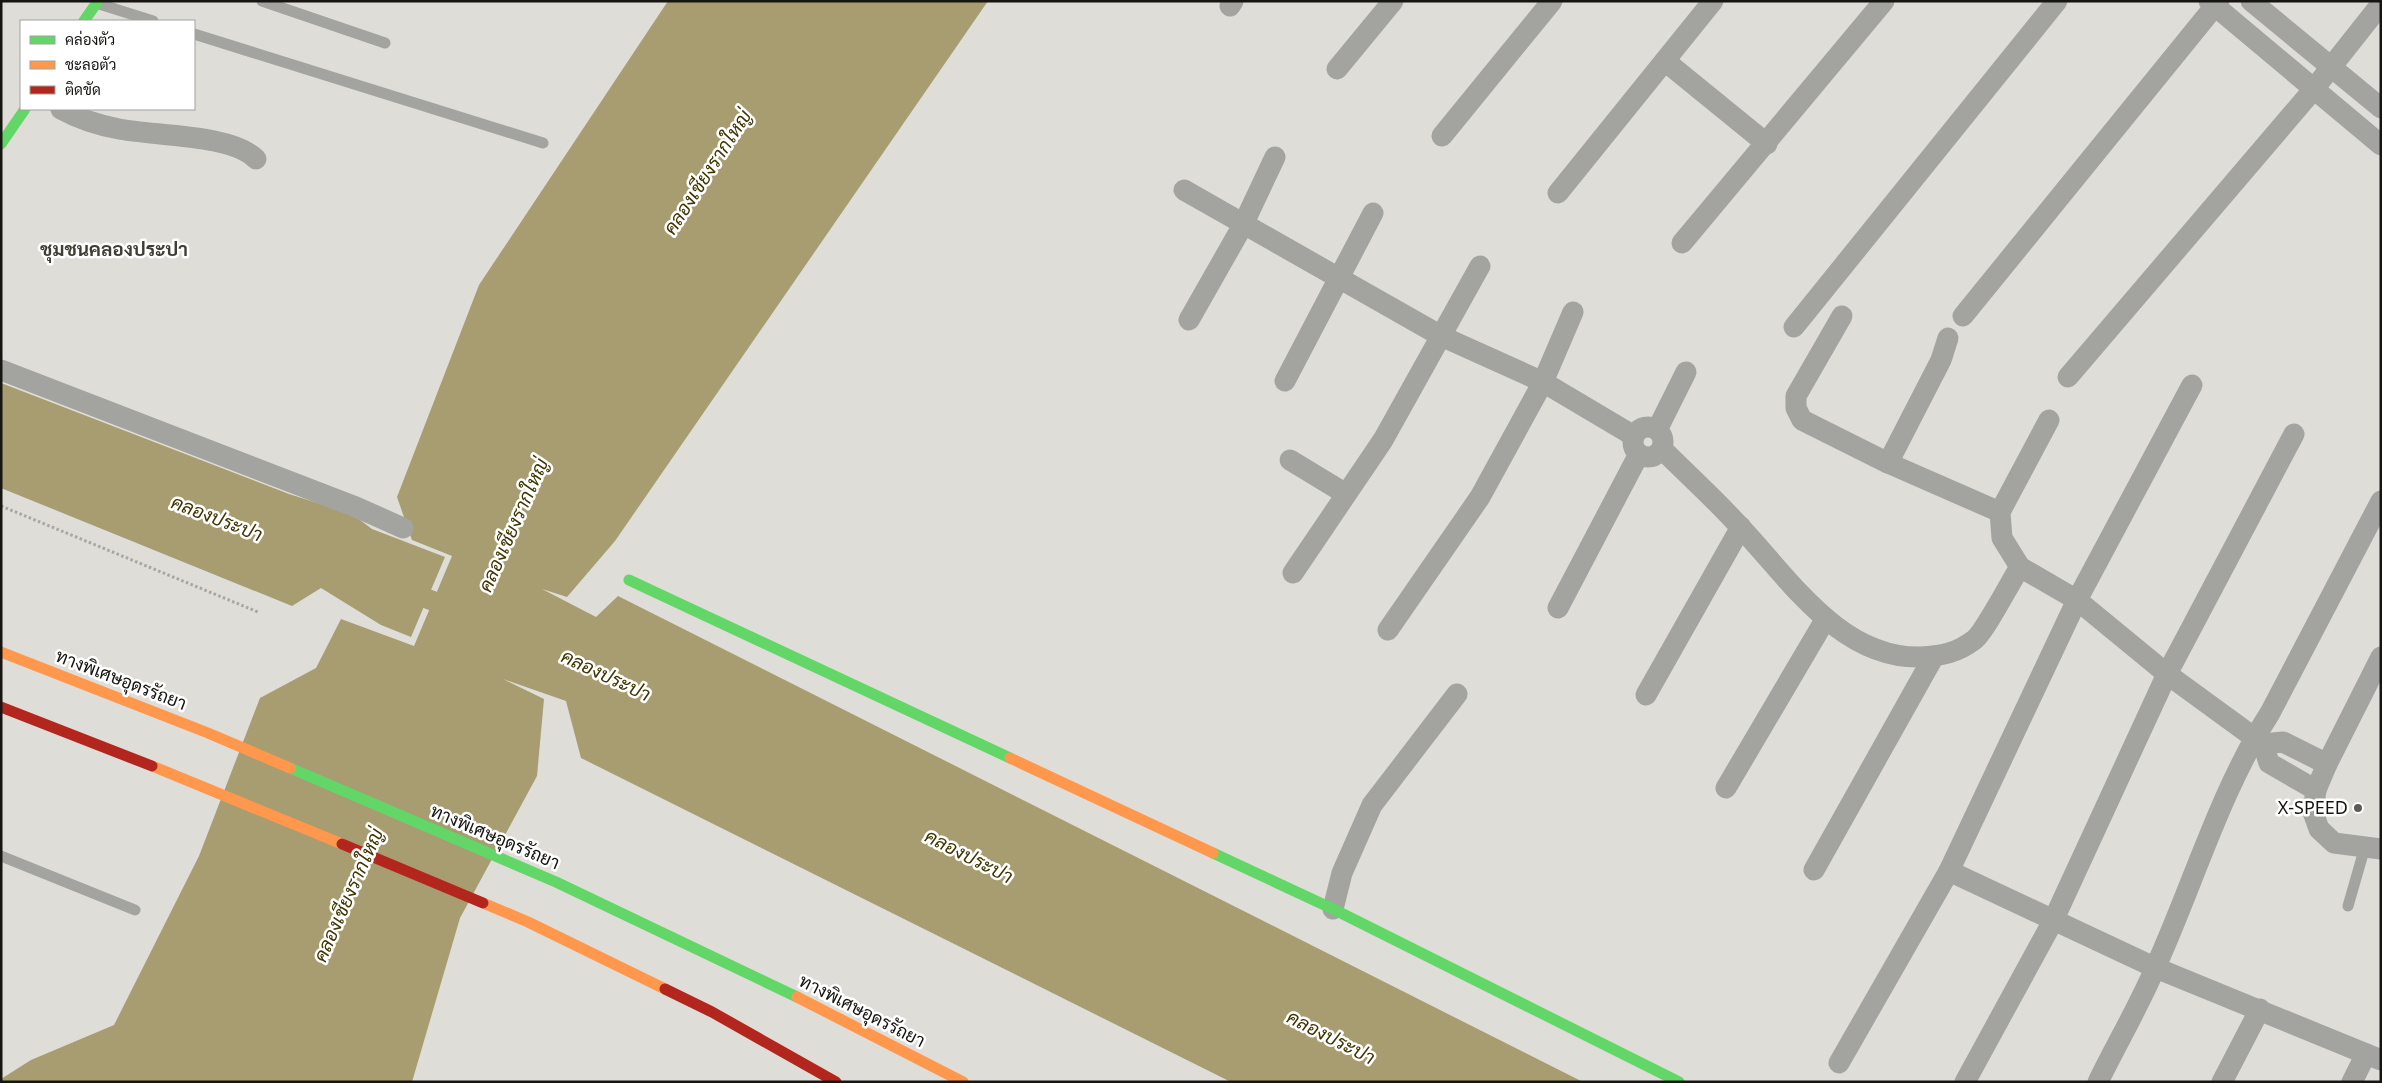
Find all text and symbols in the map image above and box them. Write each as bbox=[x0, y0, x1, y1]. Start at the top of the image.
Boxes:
legend bbox=[20, 20, 195, 110]
text: คล่องตัว bbox=[65, 29, 115, 49]
text: ชะลอตัว bbox=[65, 54, 116, 74]
text: ติดขัด bbox=[65, 79, 101, 99]
water label: คลองเชียงรากใหญ่ bbox=[657, 104, 758, 239]
district label: ชุมชนคลองประปา bbox=[40, 236, 188, 264]
water label: คลองเชียงรากใหญ่ bbox=[472, 453, 555, 596]
water label: คลองประปา bbox=[168, 489, 266, 547]
street label: ทางพิเศษอุดรรัถยา bbox=[52, 643, 190, 716]
water label: คลองประปา bbox=[557, 643, 655, 707]
place label: X-SPEED bbox=[2278, 795, 2348, 819]
street label: ทางพิเศษอุดรรัถยา bbox=[427, 798, 564, 875]
marker: X-SPEED bbox=[2352, 802, 2364, 814]
water label: คลองเชียงรากใหญ่ bbox=[307, 823, 390, 966]
water label: คลองประปา bbox=[920, 823, 1018, 889]
street label: ทางพิเศษอุดรรัถยา bbox=[795, 968, 930, 1053]
water label: คลองประปา bbox=[1282, 1004, 1380, 1070]

